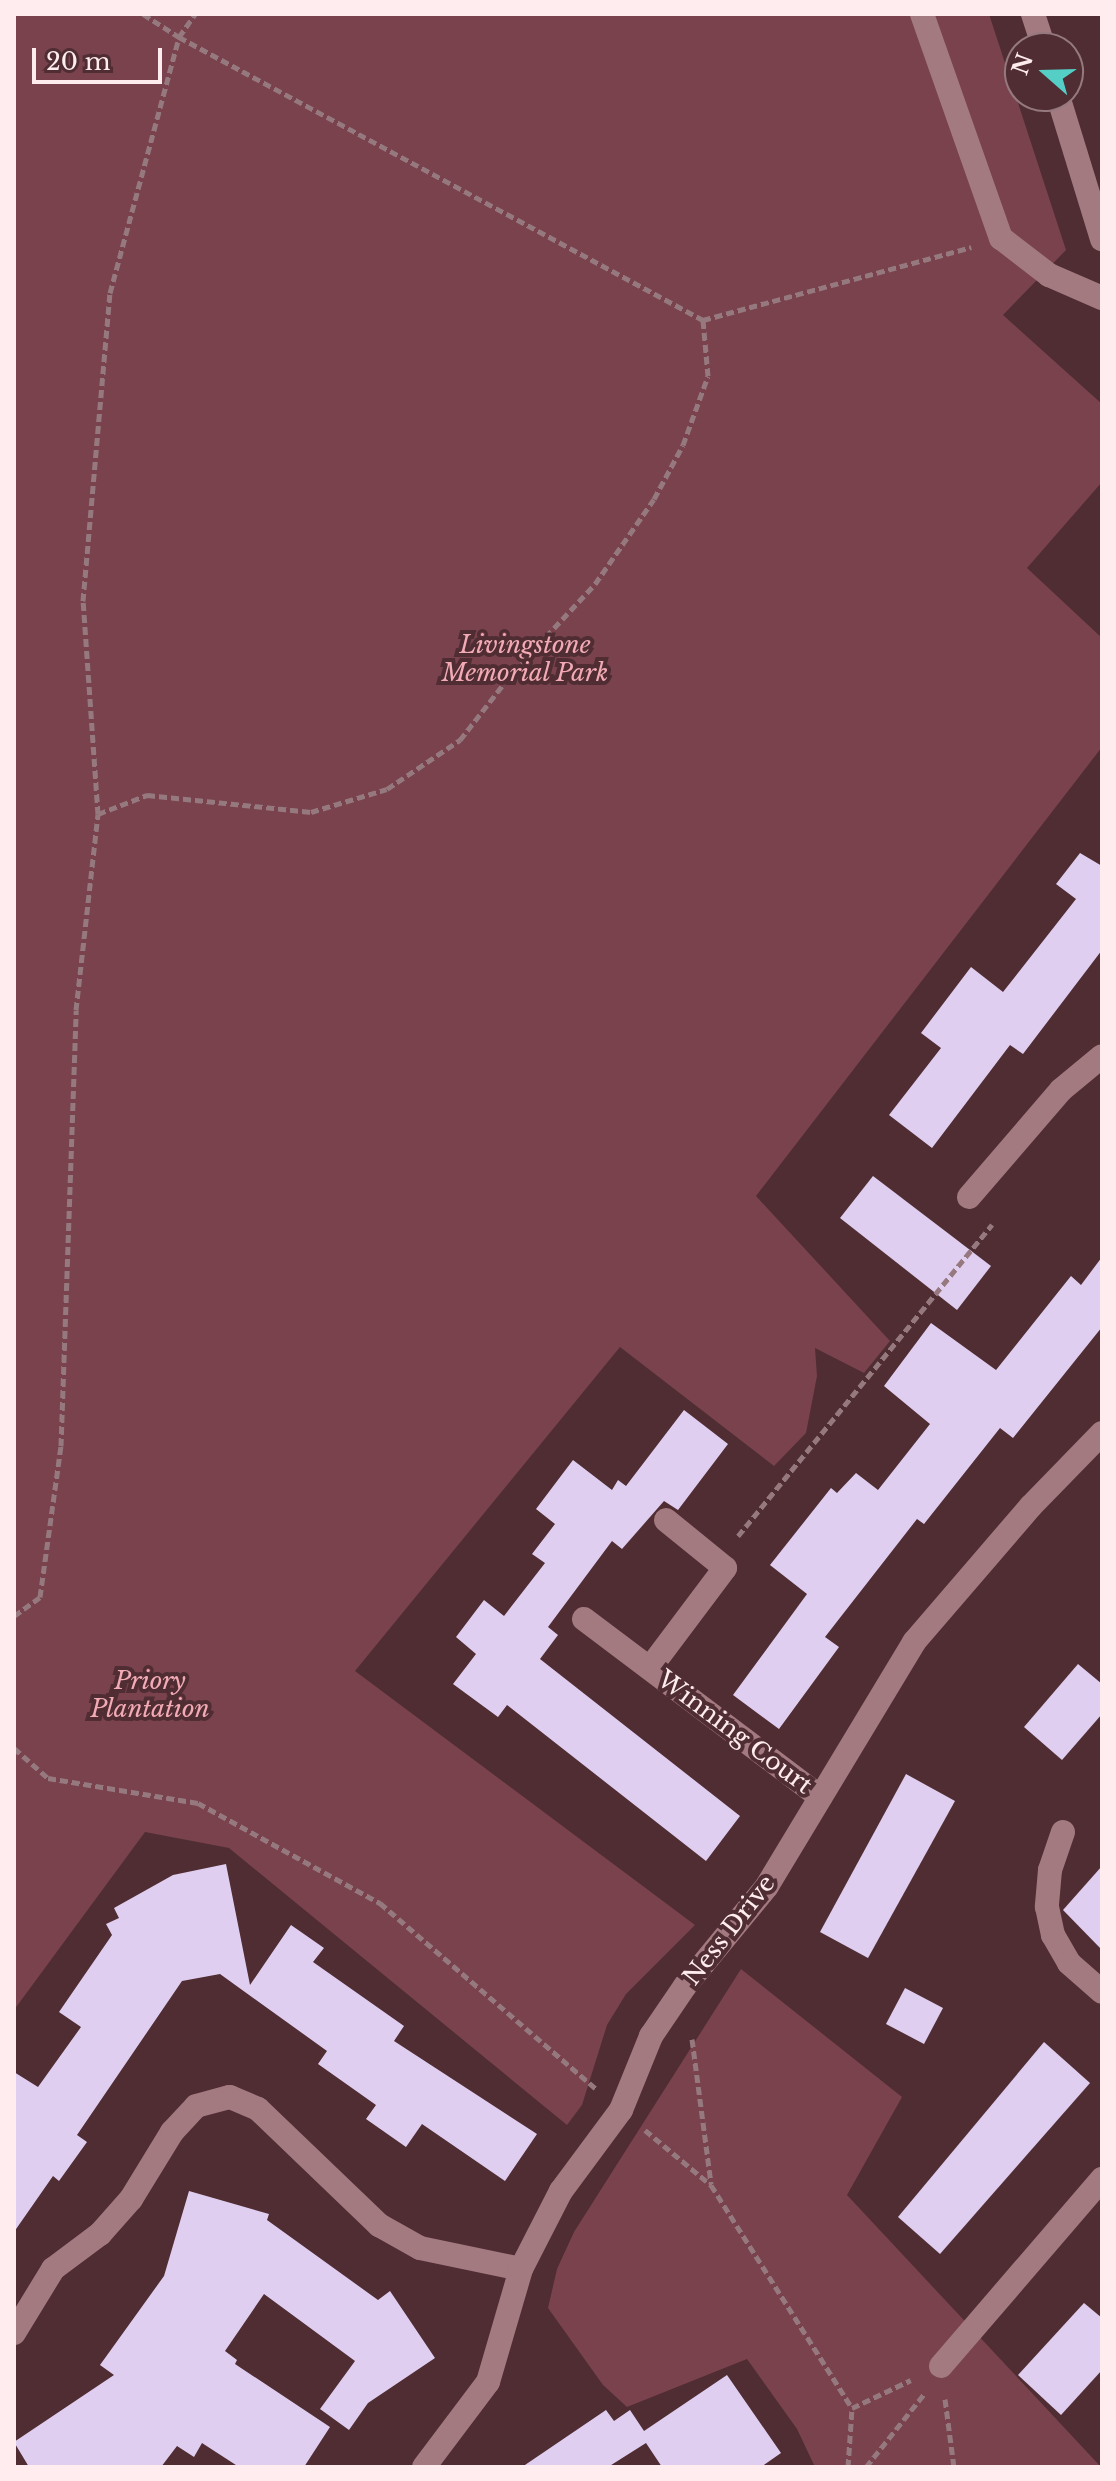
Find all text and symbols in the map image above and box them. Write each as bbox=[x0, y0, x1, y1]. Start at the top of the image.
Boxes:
scale bar bbox=[36, 32, 166, 82]
north arrow bbox=[1004, 32, 1084, 112]
text: 20 m bbox=[46, 47, 111, 76]
text: N bbox=[1007, 50, 1039, 79]
park label: Livingstone Memorial Park bbox=[441, 631, 609, 687]
street label: Winning Court bbox=[652, 1664, 818, 1800]
park label: Priory Plantation bbox=[90, 1667, 210, 1723]
street label: Ness Drive bbox=[677, 1869, 781, 1991]

